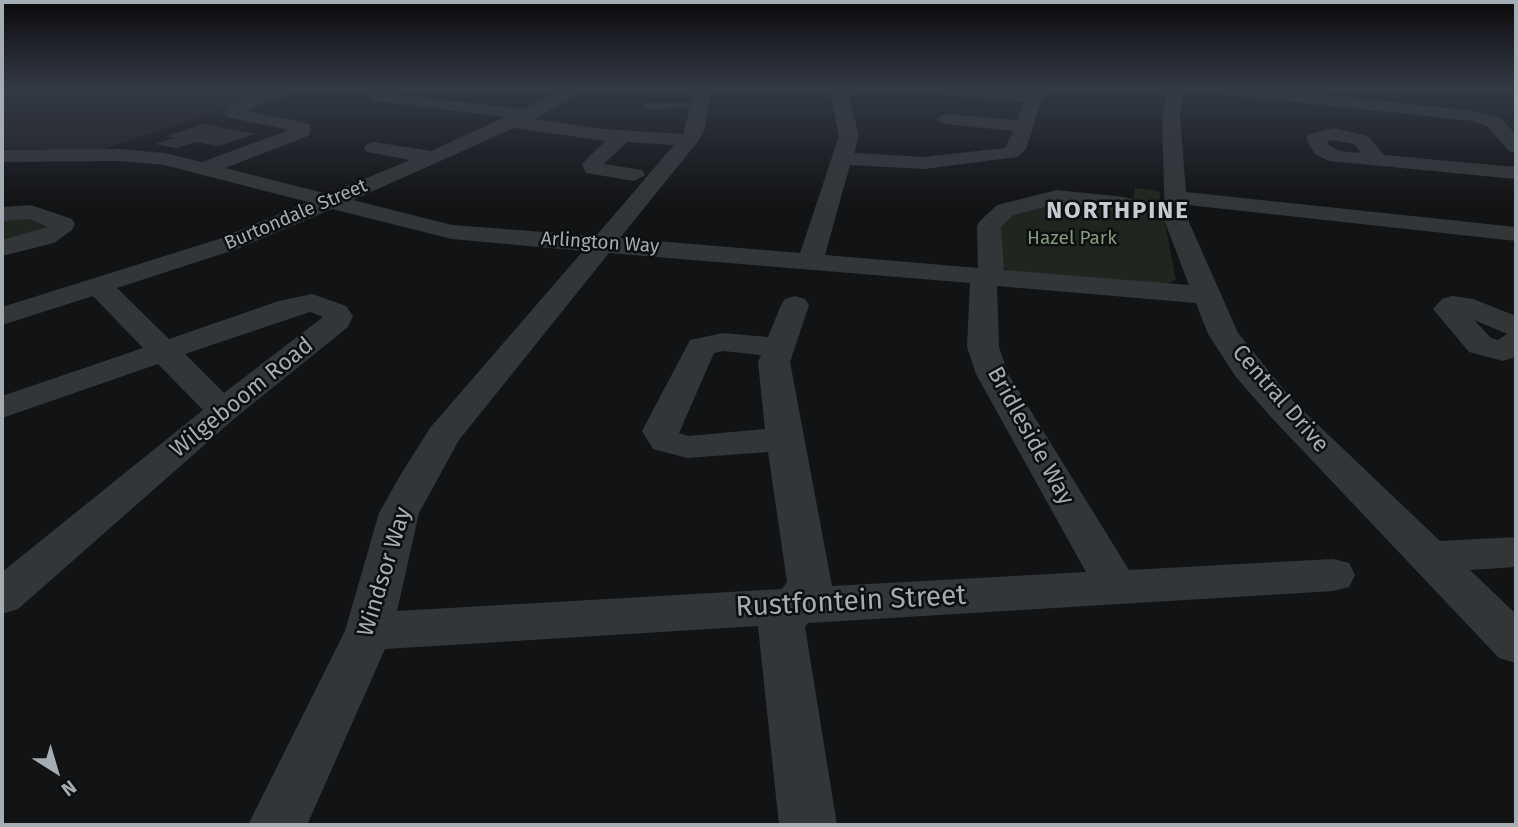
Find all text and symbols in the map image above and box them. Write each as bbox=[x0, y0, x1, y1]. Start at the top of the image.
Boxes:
street label: Burtondale Street bbox=[221, 175, 371, 255]
district label: NORTHPINE bbox=[1047, 197, 1189, 225]
street label: Arlington Way bbox=[540, 227, 660, 259]
park label: Hazel Park bbox=[1027, 228, 1117, 250]
street label: Wilgeboom Road bbox=[165, 332, 319, 464]
street label: Central Drive bbox=[1226, 339, 1334, 459]
street label: Bridleside Way bbox=[981, 362, 1079, 510]
street label: Windsor Way bbox=[352, 504, 418, 640]
street label: Rustfontein Street bbox=[735, 579, 967, 625]
north arrow bbox=[21, 736, 91, 806]
text: N bbox=[57, 775, 81, 801]

